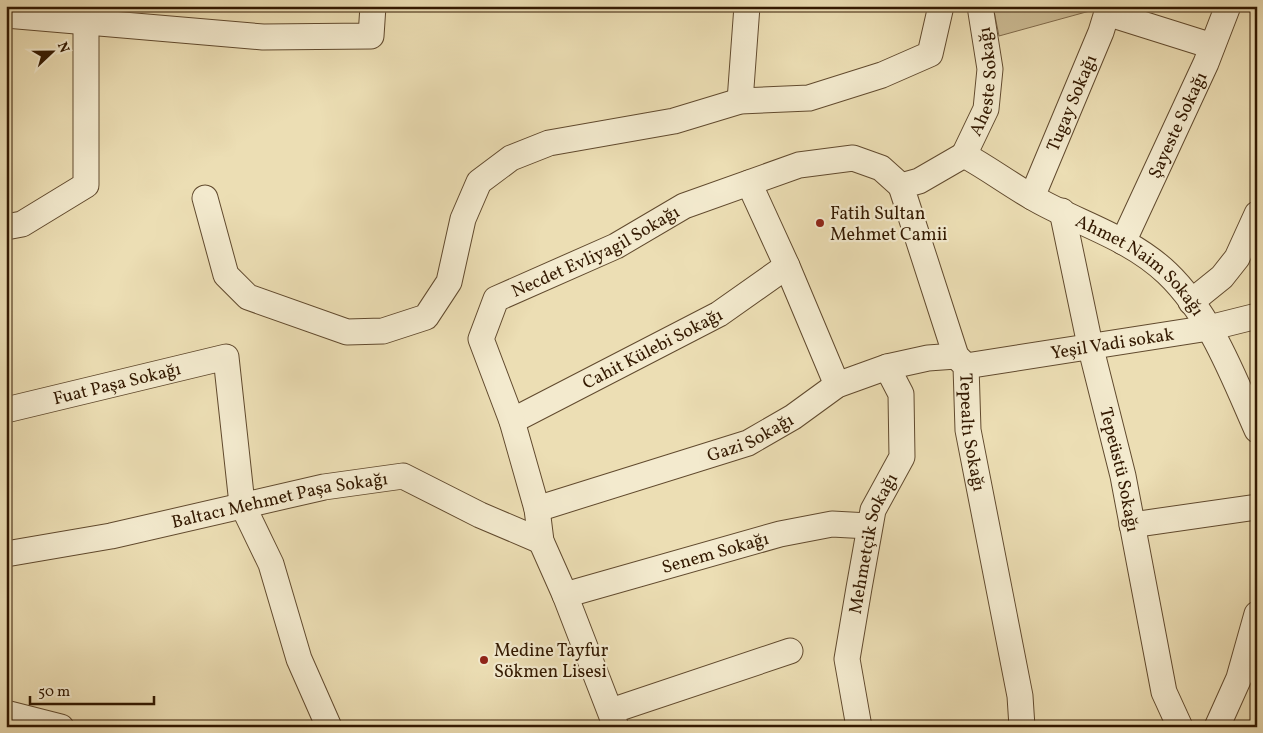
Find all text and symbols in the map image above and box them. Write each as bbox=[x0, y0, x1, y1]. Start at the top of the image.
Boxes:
street label: Aheste Sokağı bbox=[964, 25, 1004, 141]
north arrow bbox=[28, 28, 78, 78]
text: N bbox=[52, 39, 73, 56]
street label: Tugay Sokağı bbox=[1041, 51, 1104, 156]
street label: Şayeste Sokağı bbox=[1143, 68, 1214, 183]
street label: Necdet Evliyagil Sokağı bbox=[508, 200, 685, 305]
place label: Fatih Sultan Mehmet Camii bbox=[830, 202, 948, 248]
street label: Ahmet Naim Sokağı bbox=[1071, 210, 1209, 321]
marker: Fatih Sultan Mehmet Camii bbox=[814, 217, 826, 229]
street label: Cahit Külebi Sokağı bbox=[579, 303, 728, 396]
street label: Yeşil Vadi sokak bbox=[1049, 323, 1176, 367]
street label: Fuat Paşa Sokağı bbox=[51, 357, 184, 412]
street label: Tepealtı Sokağı bbox=[952, 373, 991, 494]
street label: Tepeüstü Sokağı bbox=[1092, 405, 1144, 534]
street label: Gazi Sokağı bbox=[704, 408, 799, 469]
street label: Baltacı Mehmet Paşa Sokağı bbox=[169, 467, 389, 536]
street label: Mehmetçik Sokağı bbox=[844, 469, 905, 616]
street label: Senem Sokağı bbox=[659, 527, 772, 581]
place label: Medine Tayfur Sökmen Lisesi bbox=[494, 639, 609, 685]
marker: Medine Tayfur Sökmen Lisesi bbox=[478, 654, 490, 666]
scale bar bbox=[30, 673, 154, 705]
text: 50 m bbox=[38, 682, 70, 703]

